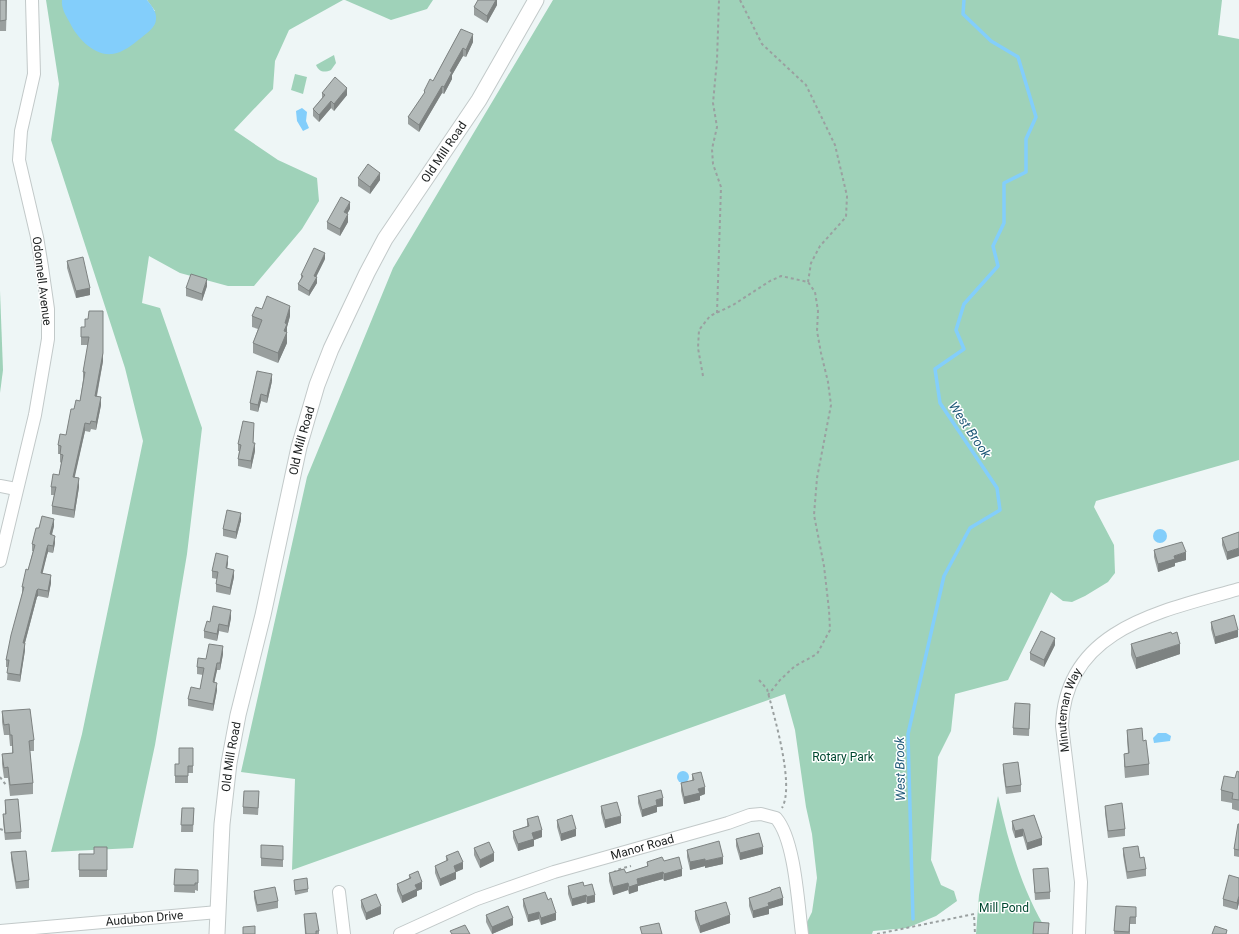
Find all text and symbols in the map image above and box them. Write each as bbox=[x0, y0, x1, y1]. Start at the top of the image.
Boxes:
street label: Old Mill Road bbox=[418, 119, 469, 185]
street label: Odonnell Avenue bbox=[30, 236, 54, 326]
water label: West Brook bbox=[946, 399, 995, 461]
street label: Old Mill Road bbox=[286, 405, 317, 476]
street label: Minuteman Way bbox=[1055, 665, 1085, 753]
street label: Old Mill Road bbox=[219, 721, 244, 792]
water label: West Brook bbox=[892, 736, 908, 801]
park label: Rotary Park bbox=[812, 750, 875, 764]
street label: Manor Road bbox=[609, 832, 676, 863]
park label: Mill Pond bbox=[979, 901, 1029, 915]
street label: Audubon Drive bbox=[105, 908, 184, 929]

